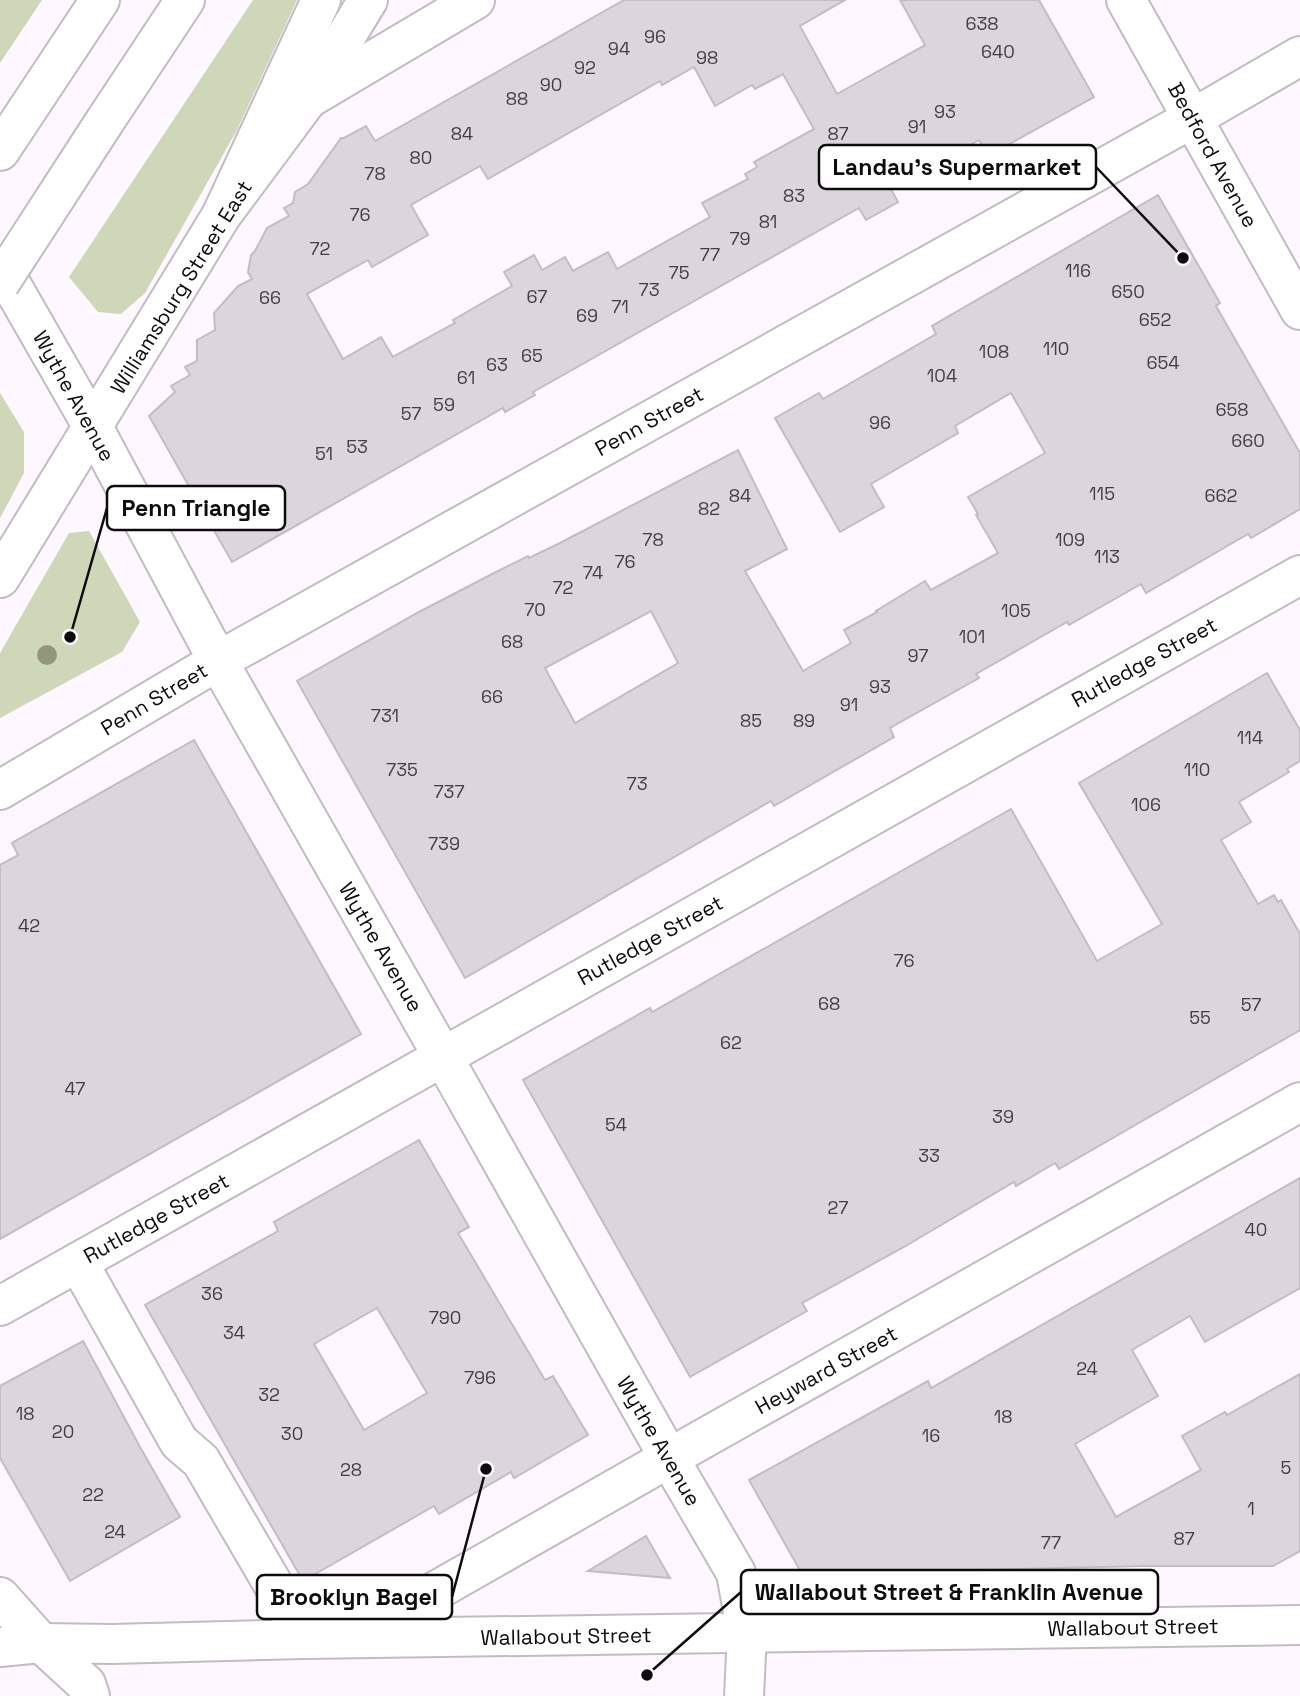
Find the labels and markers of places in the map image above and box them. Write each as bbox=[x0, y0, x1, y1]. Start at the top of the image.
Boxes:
callout: Landau's Supermarket bbox=[819, 145, 1096, 189]
callout: Penn Triangle bbox=[107, 486, 285, 530]
callout: Wallabout Street & Franklin Avenue bbox=[741, 1570, 1158, 1614]
callout: Brooklyn Bagel bbox=[257, 1575, 452, 1619]

